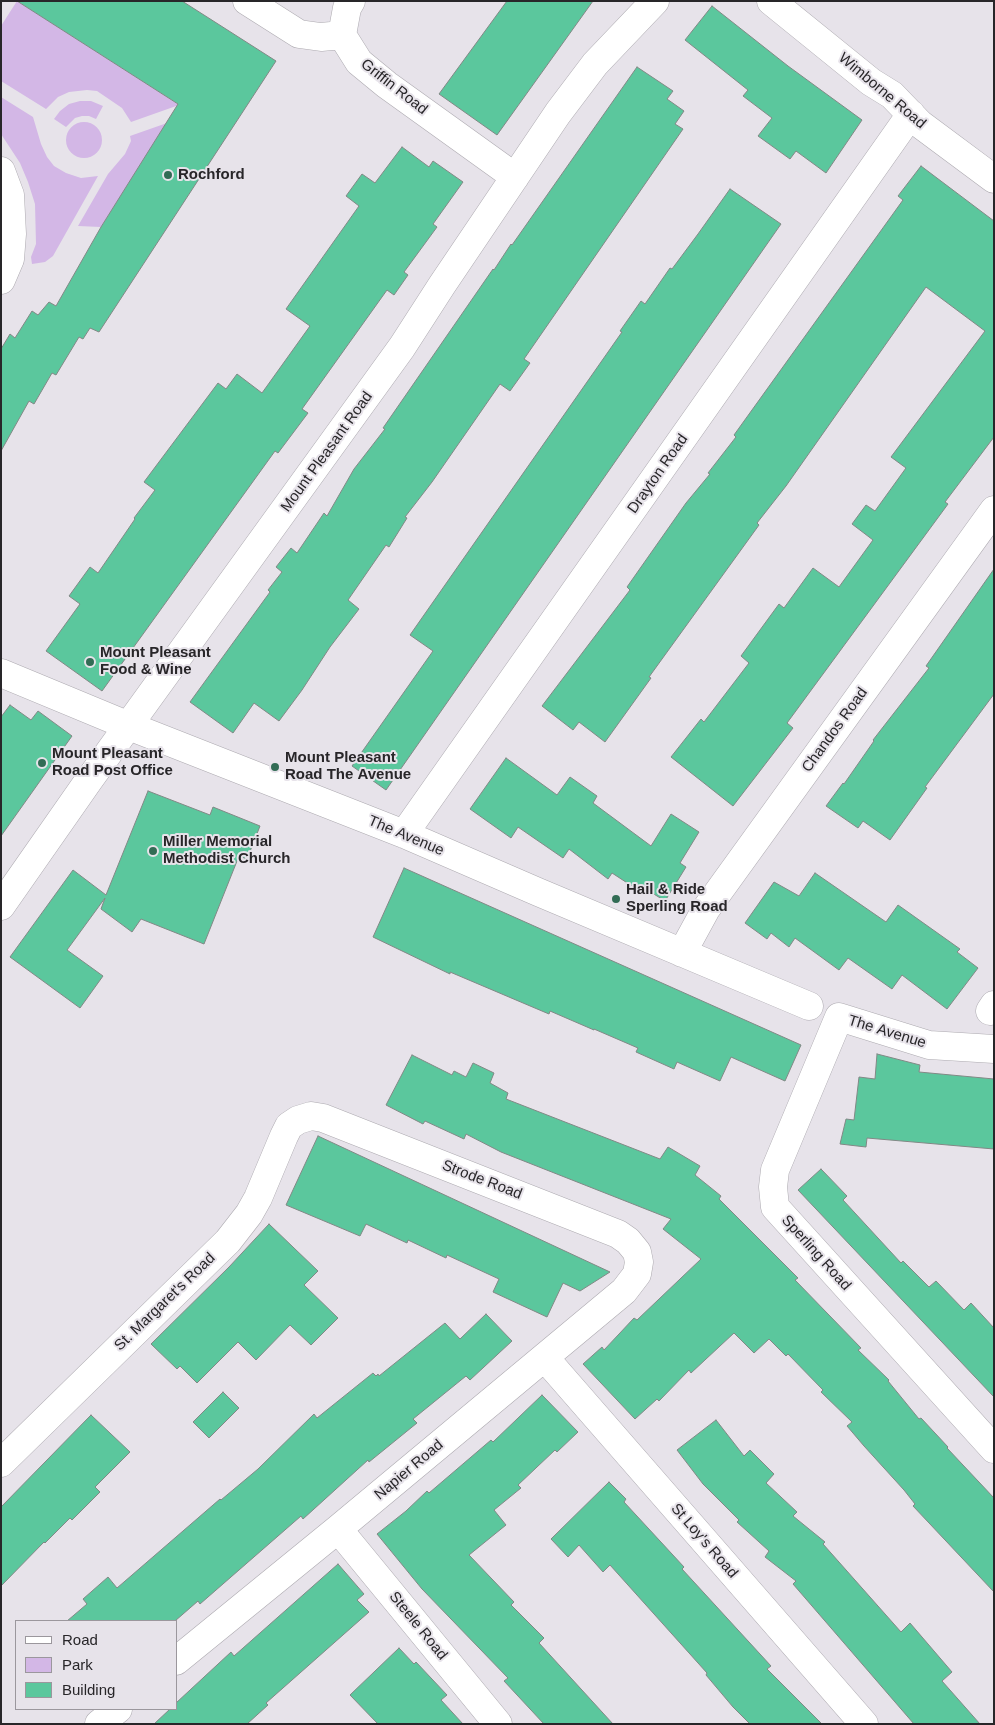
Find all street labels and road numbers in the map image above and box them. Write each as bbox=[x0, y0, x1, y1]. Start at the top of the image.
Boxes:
street label: Wimborne Road bbox=[835, 49, 929, 133]
street label: Griffin Road bbox=[357, 55, 431, 119]
street label: Mount Pleasant Road bbox=[277, 388, 377, 516]
street label: Drayton Road bbox=[624, 431, 692, 517]
street label: Chandos Road bbox=[798, 684, 872, 776]
street label: The Avenue bbox=[365, 812, 447, 860]
street label: The Avenue bbox=[846, 1012, 928, 1052]
street label: Strode Road bbox=[439, 1157, 525, 1203]
street label: Sperling Road bbox=[778, 1212, 854, 1294]
street label: St. Margaret's Road bbox=[111, 1249, 219, 1355]
street label: Napier Road bbox=[371, 1436, 447, 1504]
street label: St Loy's Road bbox=[667, 1500, 741, 1582]
street label: Steele Road bbox=[385, 1588, 451, 1664]

